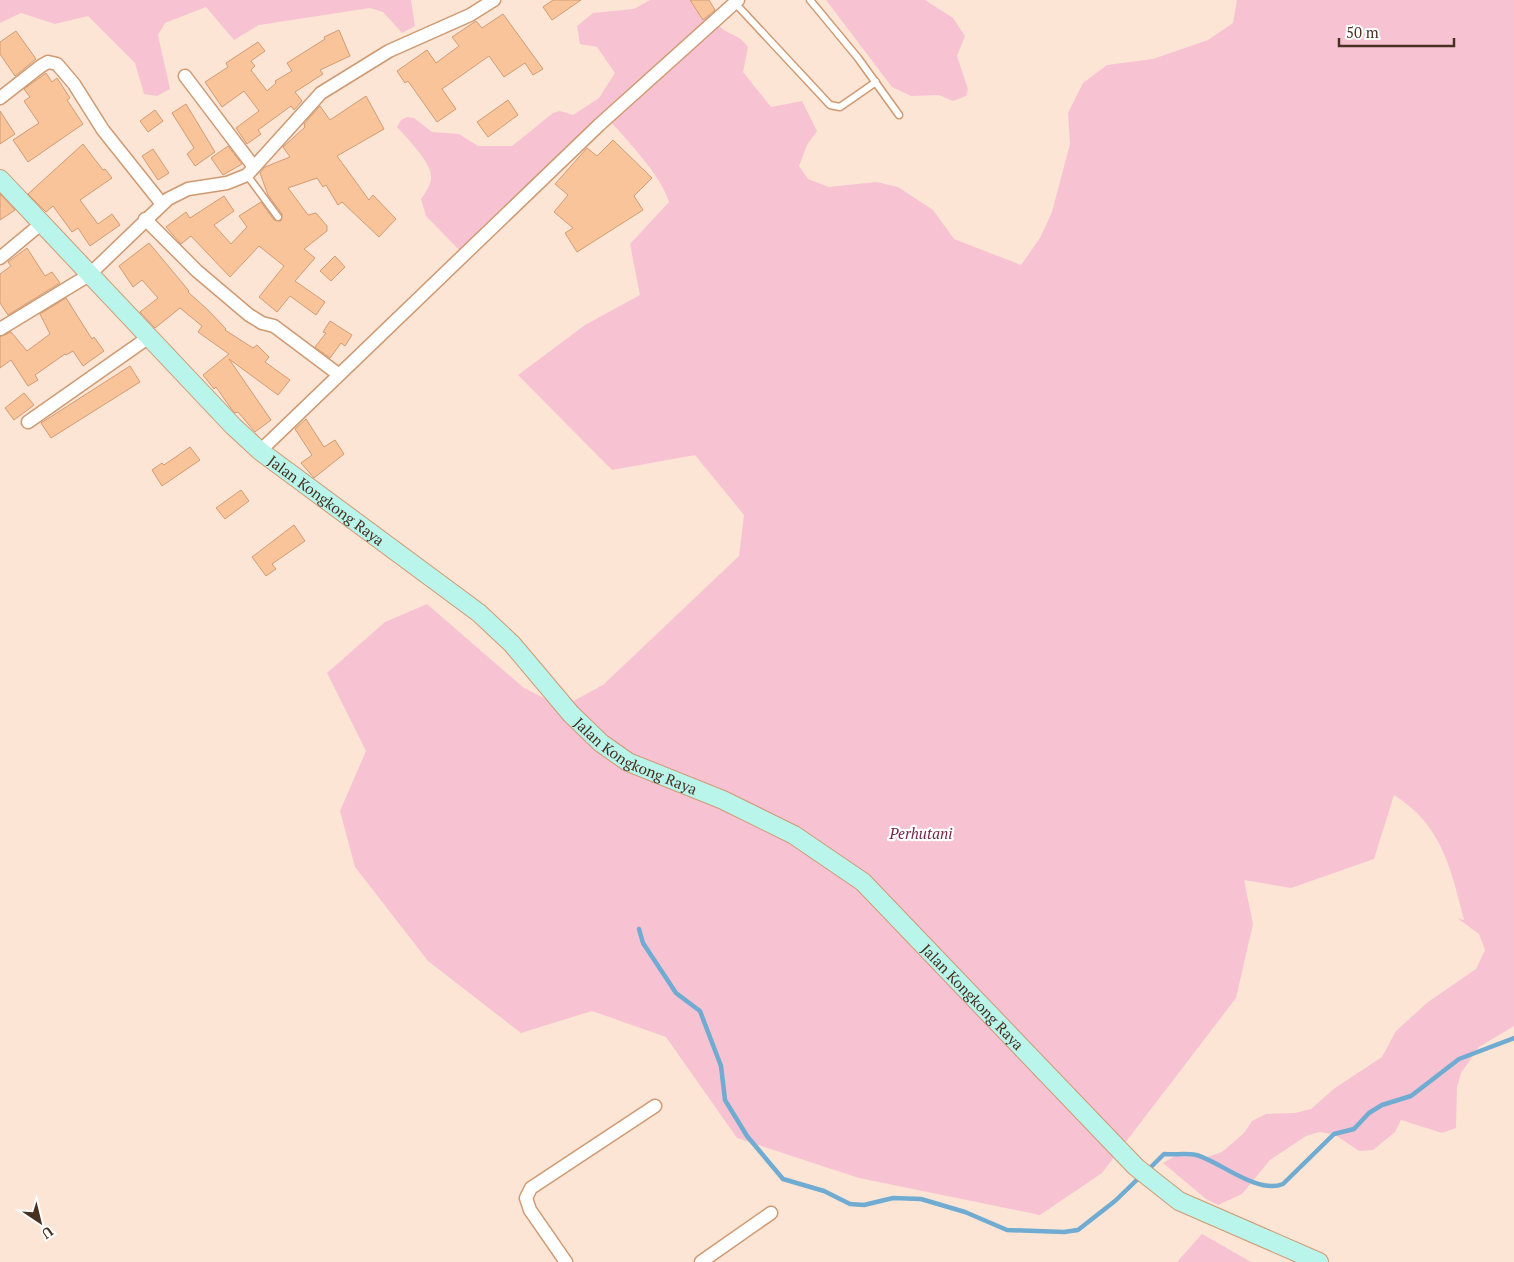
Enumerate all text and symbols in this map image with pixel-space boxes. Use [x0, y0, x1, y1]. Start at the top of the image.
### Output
scale bar [1339, 15, 1454, 47]
text: 50 m [1346, 22, 1379, 42]
street label: Jalan Kongkong Raya [264, 450, 389, 550]
street label: Jalan Kongkong Raya [570, 713, 701, 799]
park label: Perhutani [889, 823, 953, 843]
street label: Jalan Kongkong Raya [917, 939, 1029, 1054]
north arrow [15, 1197, 65, 1247]
text: U [38, 1222, 57, 1244]

